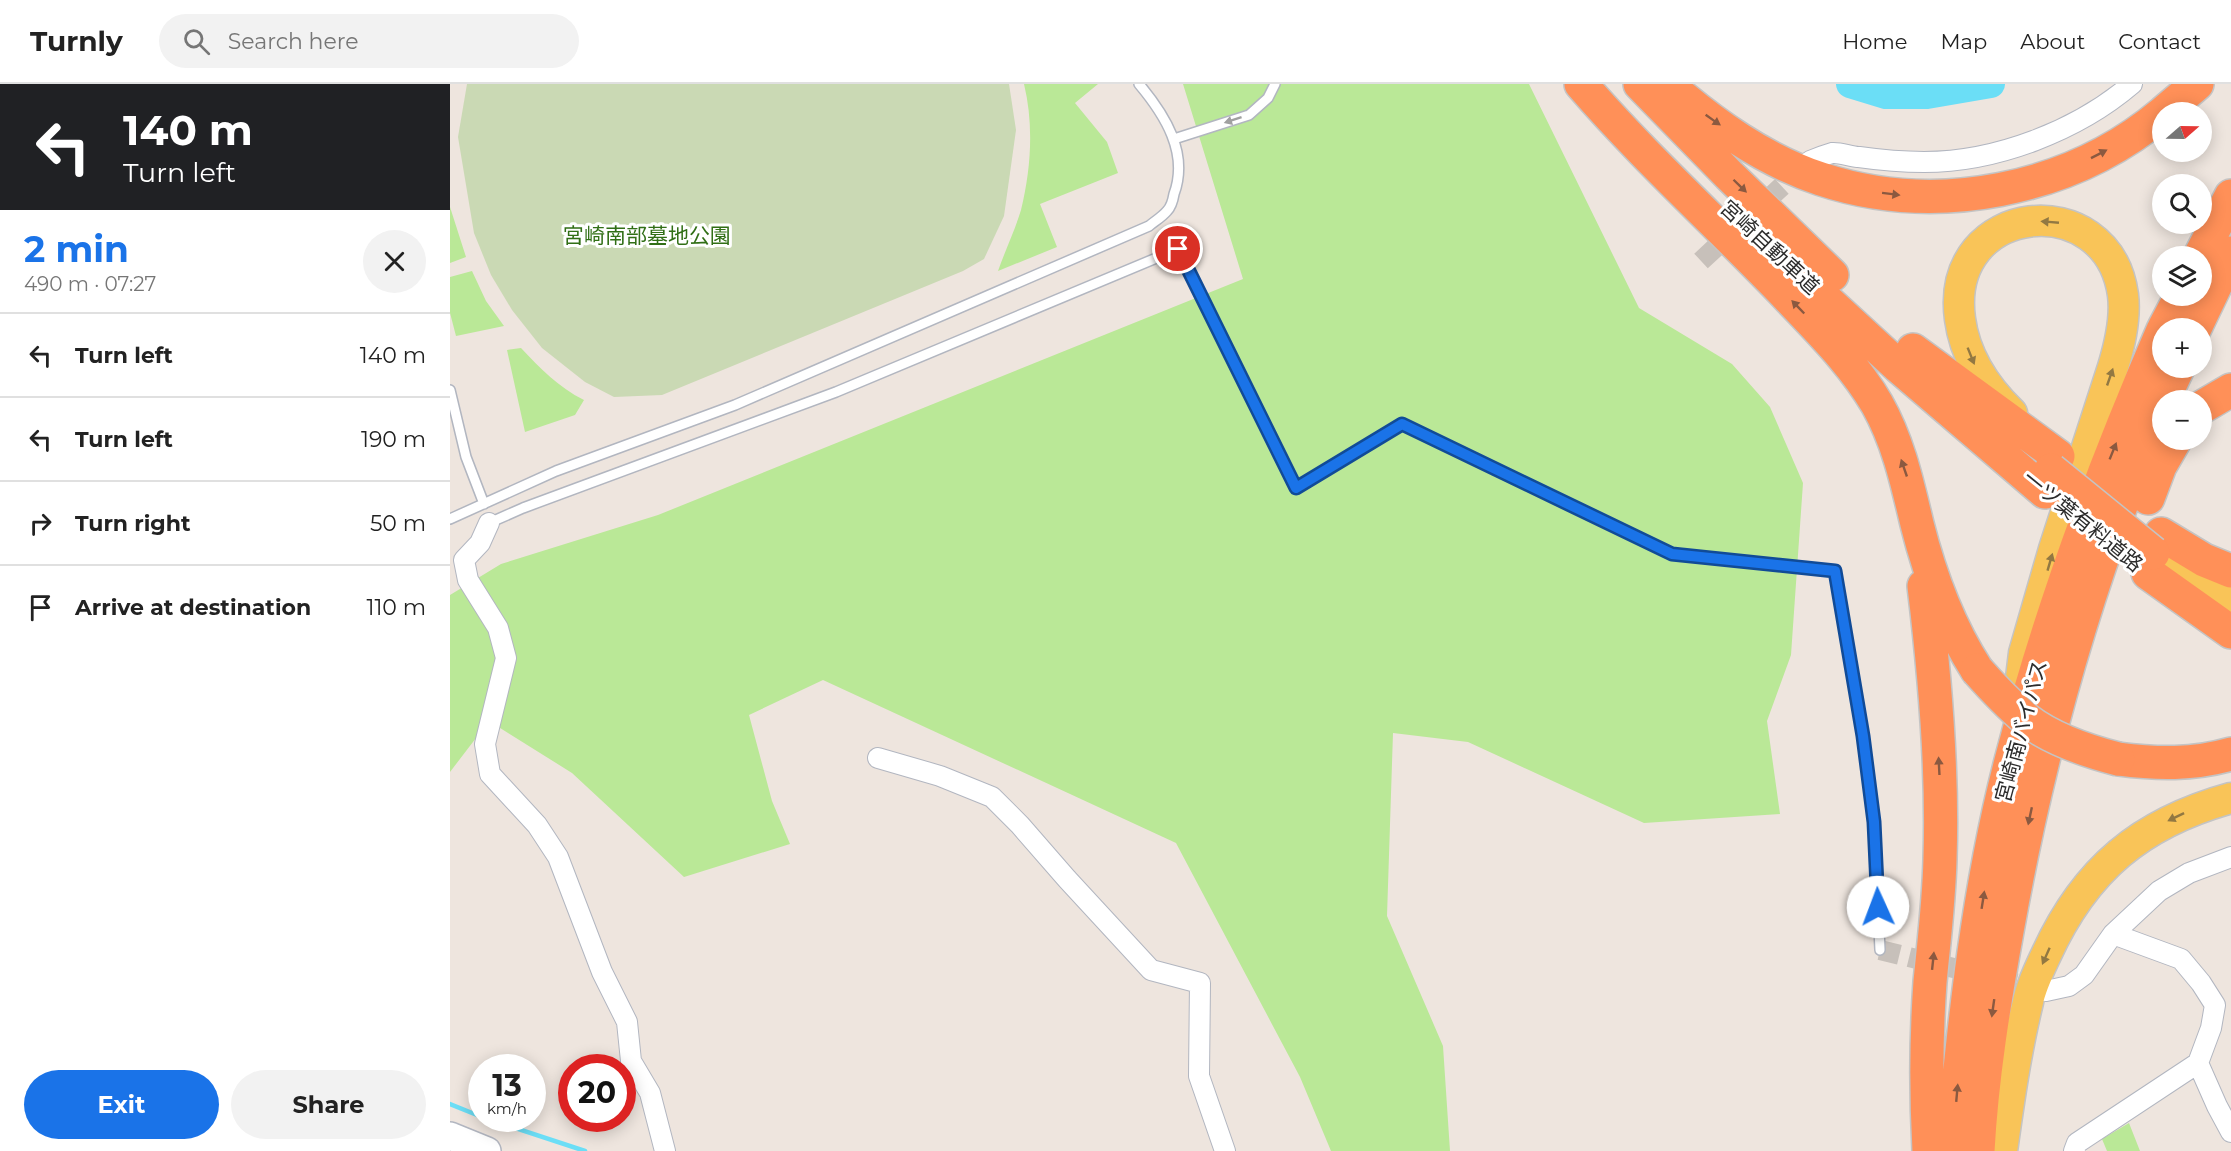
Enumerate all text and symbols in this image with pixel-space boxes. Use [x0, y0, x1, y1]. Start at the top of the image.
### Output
search box [159, 14, 579, 68]
text: Turnly [30, 24, 123, 58]
icon: search [180, 25, 213, 58]
text: Search here [228, 28, 359, 55]
text: Home [1842, 29, 1907, 54]
text: Map [1940, 29, 1987, 54]
text: About [2020, 29, 2085, 54]
text: Contact [2118, 29, 2201, 54]
north arrow [2152, 102, 2212, 162]
map controls [2152, 102, 2212, 450]
text: 140 m [123, 104, 253, 156]
icon: left [24, 108, 102, 186]
one-way arrow [1704, 114, 1720, 126]
one-way arrow [1224, 116, 1242, 126]
one-way arrow [2091, 149, 2108, 159]
text: Turn left [123, 156, 236, 189]
button: search [2152, 174, 2212, 234]
one-way arrow [1732, 179, 1747, 193]
one-way arrow [1881, 189, 1900, 199]
street label: 宮崎自動車道 [1715, 195, 1825, 299]
one-way arrow [2040, 217, 2059, 227]
park label: 宮崎南部墓地公園 [563, 223, 731, 248]
pin [1152, 223, 1203, 274]
text: 2 min [24, 227, 129, 271]
button: close [363, 230, 426, 293]
icon: arrive [1161, 232, 1194, 265]
button: layers [2152, 246, 2212, 306]
text: 490 m · 07:27 [24, 272, 156, 296]
one-way arrow [1791, 301, 1805, 315]
button: + [2152, 318, 2212, 378]
icon: left [24, 339, 57, 372]
text: Turn left [75, 342, 173, 369]
text: 140 m [360, 342, 426, 369]
one-way arrow [1966, 348, 1976, 366]
one-way arrow [2106, 368, 2115, 386]
button: − [2152, 390, 2212, 450]
icon: left [24, 423, 57, 456]
text: Turn left [75, 426, 173, 453]
text: 190 m [361, 426, 426, 453]
one-way arrow [2109, 442, 2118, 460]
one-way arrow [1898, 459, 1908, 477]
street label: 一ツ葉有料道路 [2018, 465, 2148, 577]
icon: right [24, 507, 57, 540]
text: Turn right [75, 510, 190, 537]
text: 50 m [370, 510, 426, 537]
one-way arrow [2046, 553, 2055, 571]
icon: arrive [24, 591, 57, 624]
text: Arrive at destination [75, 594, 311, 621]
text: 110 m [366, 594, 426, 621]
street label: 宮崎南バイパス [1990, 657, 2052, 805]
one-way arrow [1934, 757, 1943, 776]
one-way arrow [2025, 807, 2034, 826]
one-way arrow [2168, 813, 2185, 822]
position arrow [1846, 875, 1910, 939]
one-way arrow [1979, 890, 1988, 909]
one-way arrow [2041, 947, 2050, 965]
one-way arrow [1928, 952, 1938, 971]
one-way arrow [1989, 998, 1998, 1017]
speed limit sign: 20 [558, 1054, 636, 1132]
text: 13 [492, 1067, 522, 1104]
button: Exit [24, 1070, 219, 1139]
button: Share [231, 1070, 426, 1139]
one-way arrow [1952, 1083, 1962, 1102]
text: km/h [487, 1099, 527, 1118]

